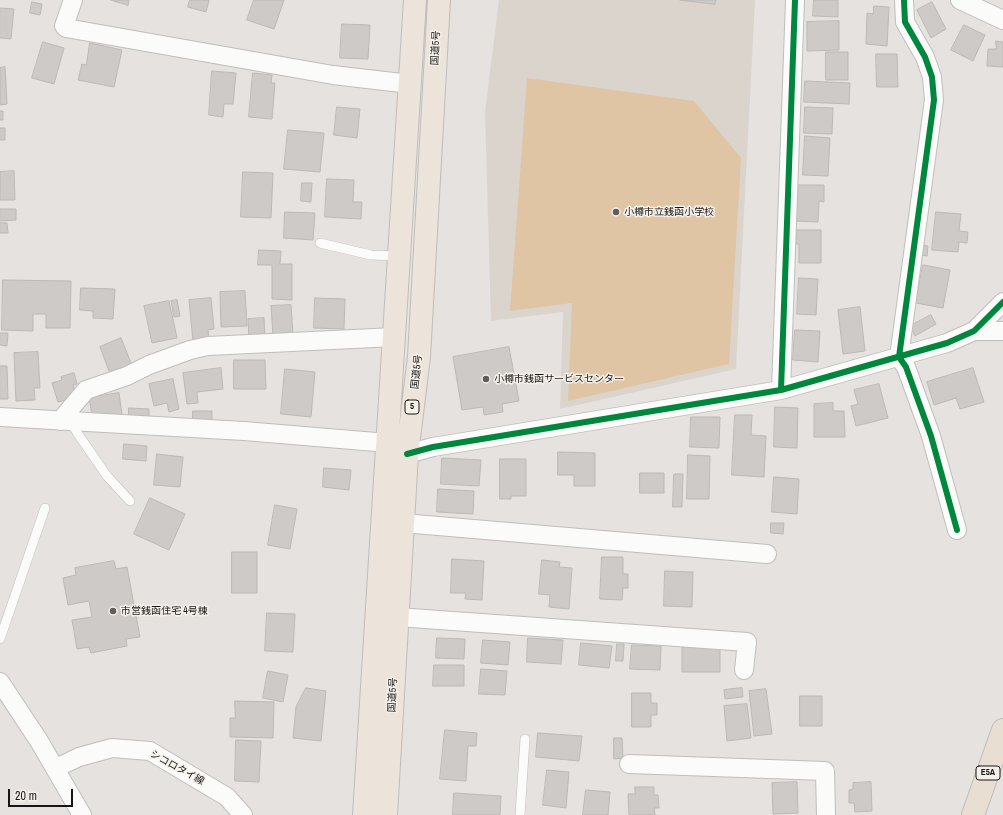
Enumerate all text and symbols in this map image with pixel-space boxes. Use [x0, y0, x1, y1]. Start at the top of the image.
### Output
street label: 国道5号 [429, 30, 443, 66]
place label: 小樽市立銭函小学校 [624, 206, 714, 218]
marker: 小樽市立銭函小学校 [611, 207, 621, 217]
street label: 国道5号 [409, 354, 425, 390]
place label: 小樽市銭函サービスセンター [494, 373, 624, 385]
marker: 小樽市銭函サービスセンター [481, 374, 491, 384]
road number: 5 [405, 400, 419, 414]
place label: 市営銭函住宅 4号棟 [121, 605, 208, 617]
marker: 市営銭函住宅 4号棟 [108, 606, 118, 616]
street label: 国道5号 [386, 677, 400, 713]
street label: シコロタイ線 [148, 748, 206, 788]
road number: E5A [976, 766, 1000, 780]
scale bar [10, 781, 75, 807]
text: 20 m [15, 788, 37, 804]

